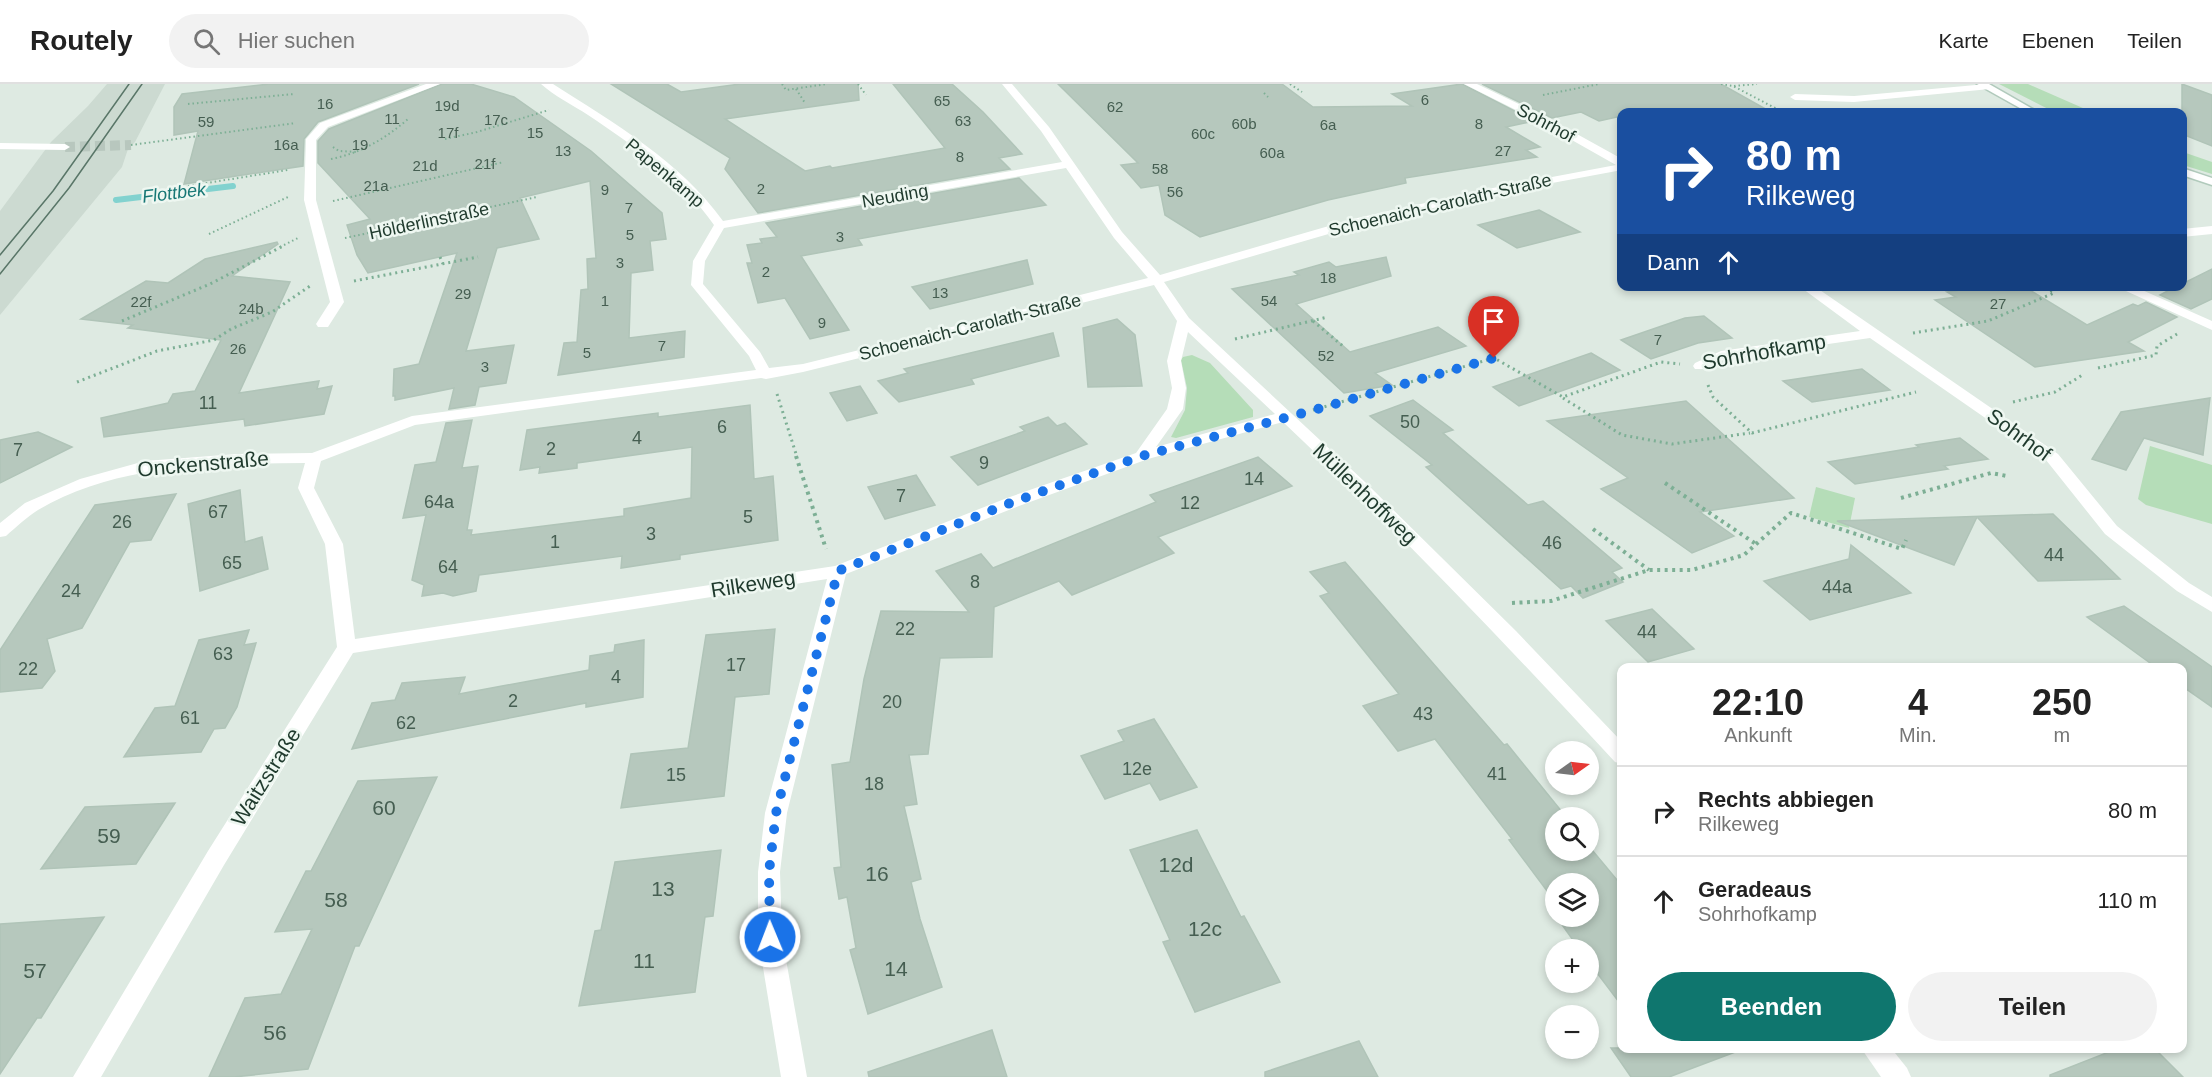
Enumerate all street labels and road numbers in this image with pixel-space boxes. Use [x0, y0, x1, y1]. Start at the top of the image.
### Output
street label: Sohrhof [1513, 99, 1579, 147]
street label: Papenkamp [622, 134, 708, 212]
street label: Schoenaich-Carolath-Straße [1327, 170, 1553, 240]
street label: Neuding [860, 180, 930, 212]
street label: Hölderlinstraße [367, 199, 491, 243]
street label: Schoenaich-Carolath-Straße [857, 290, 1083, 364]
street label: Sohrhofkamp [1700, 329, 1827, 374]
street label: Sohrhof [1983, 404, 2056, 466]
street label: Müllenhoffweg [1309, 438, 1422, 549]
street label: Onckenstraße [136, 446, 270, 481]
street label: Rilkeweg [709, 565, 797, 602]
street label: Waitzstraße [226, 723, 305, 830]

